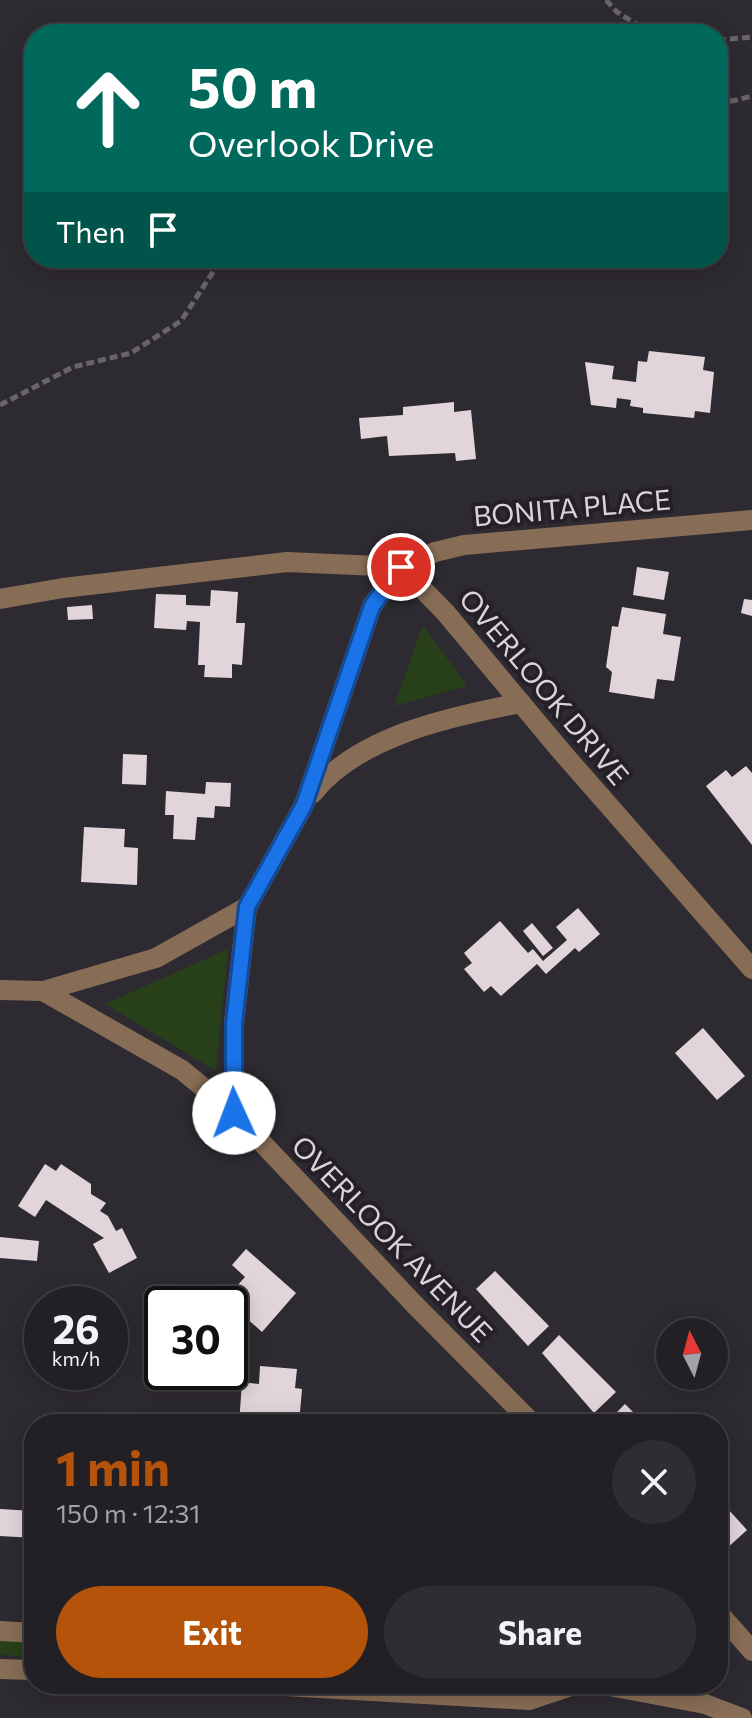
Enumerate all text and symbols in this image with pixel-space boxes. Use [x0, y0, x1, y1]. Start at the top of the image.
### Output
text: 50 m [188, 51, 317, 120]
icon: ahead [56, 56, 160, 160]
text: Overlook Drive [188, 120, 434, 164]
icon: arrive [141, 208, 185, 252]
text: Then [56, 212, 125, 249]
street label: BONITA PLACE [472, 481, 672, 533]
pin [367, 533, 435, 601]
icon: arrive [379, 545, 423, 589]
street label: OVERLOOK DRIVE [453, 581, 637, 791]
position arrow [192, 1071, 276, 1155]
street label: OVERLOOK AVENUE [285, 1128, 500, 1349]
speed limit sign: 30 [144, 1286, 248, 1390]
text: 26 [52, 1303, 100, 1352]
north arrow [656, 1318, 728, 1390]
map controls [656, 1318, 728, 1390]
text: km/h [52, 1346, 100, 1370]
text: 1 min [56, 1437, 170, 1496]
button: close [612, 1440, 696, 1524]
text: 150 m · 12:31 [56, 1497, 200, 1528]
button: Exit [56, 1586, 368, 1678]
button: Share [384, 1586, 696, 1678]

